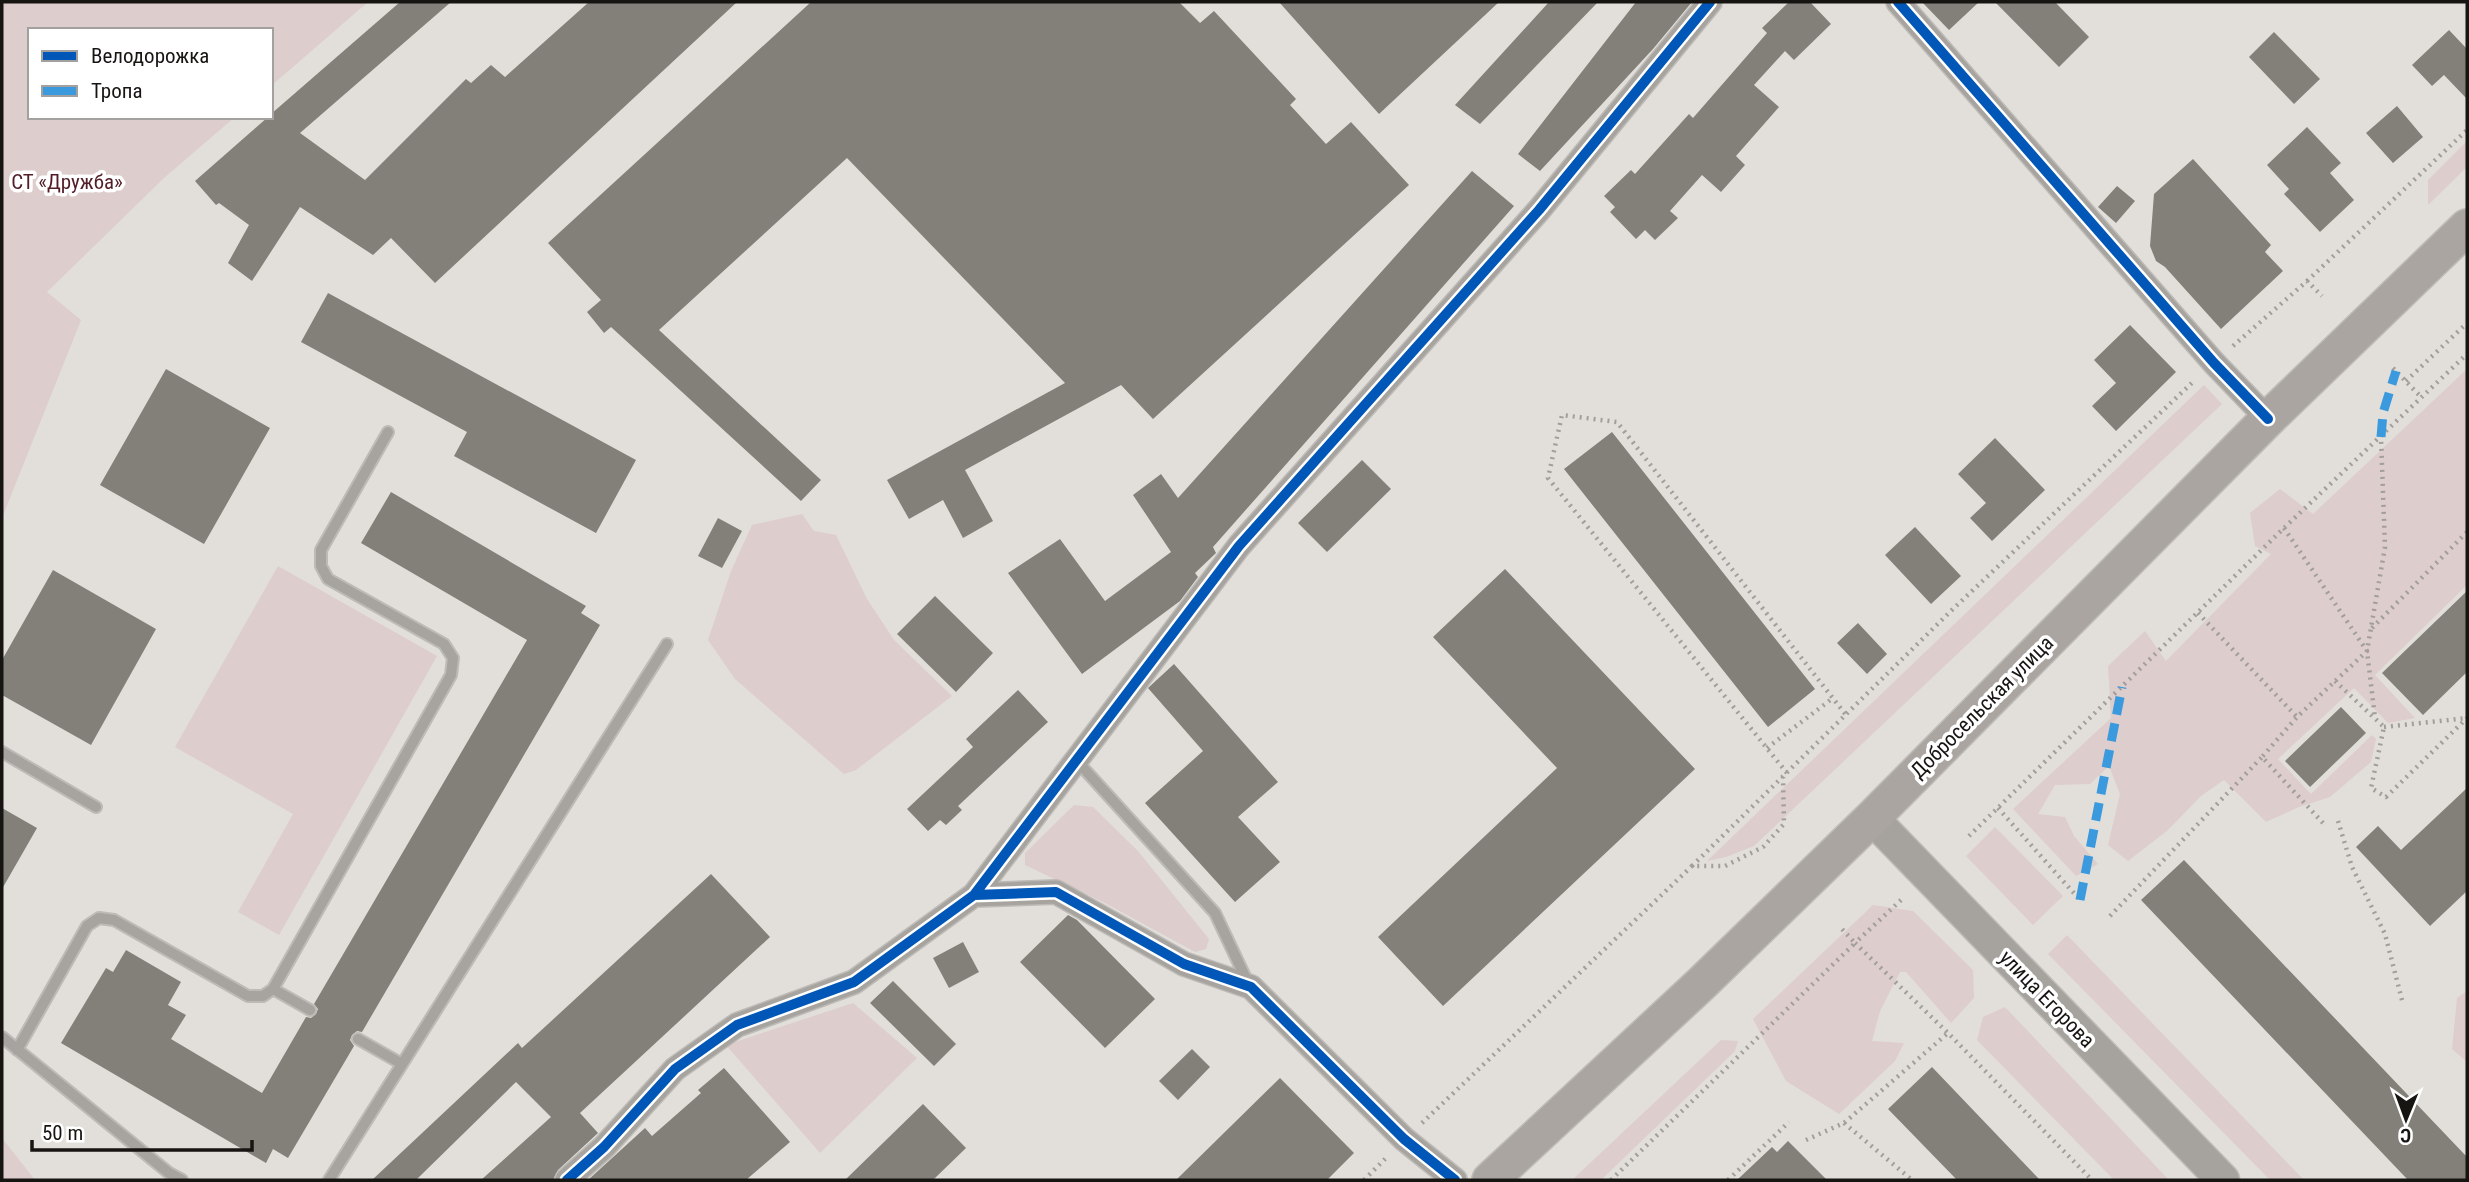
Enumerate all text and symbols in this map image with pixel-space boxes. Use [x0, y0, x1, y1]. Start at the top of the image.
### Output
legend [28, 28, 273, 119]
text: Велодорожка [91, 44, 209, 68]
text: Тропа [91, 79, 142, 103]
park label: СТ «Дружба» [11, 170, 123, 194]
street label: Добросельская улица [1906, 631, 2058, 783]
street label: улица Егорова [1995, 945, 2099, 1053]
north arrow [2371, 1084, 2441, 1154]
scale bar [32, 1108, 252, 1152]
text: 50 m [42, 1121, 83, 1145]
text: С [2400, 1124, 2411, 1147]

